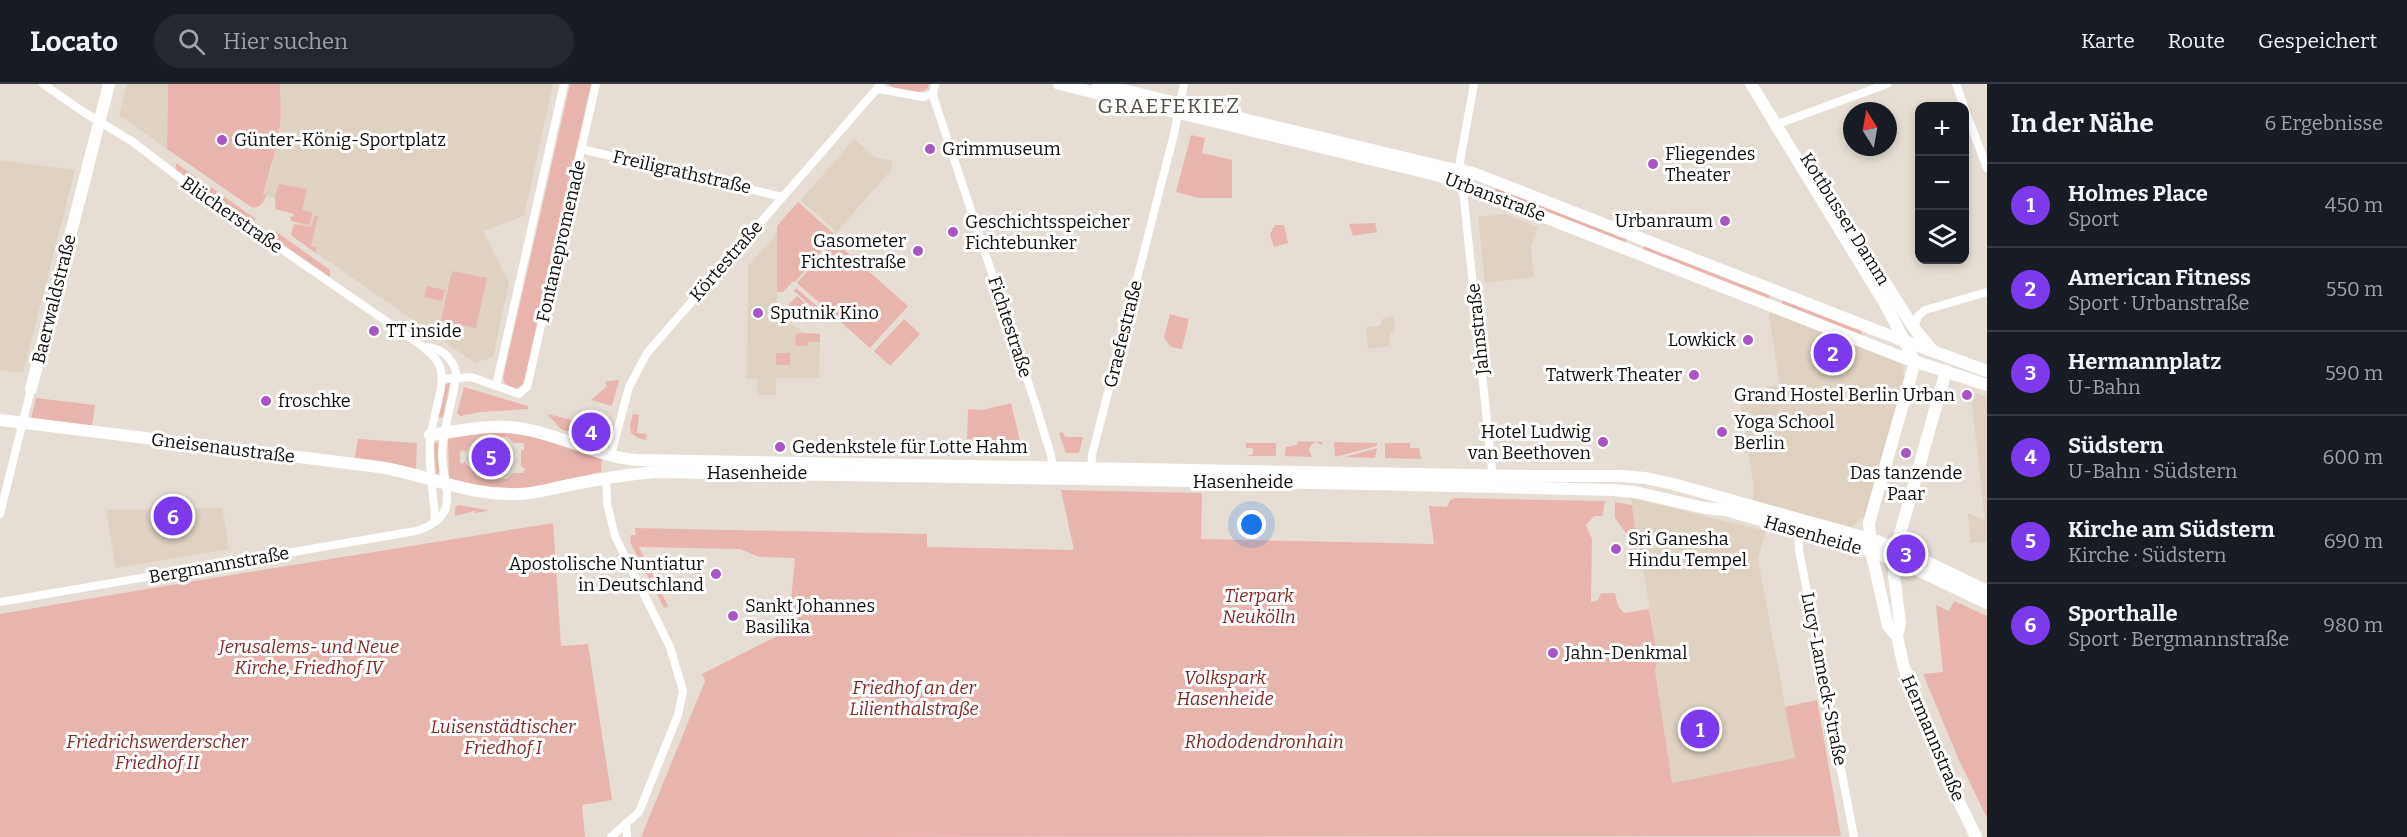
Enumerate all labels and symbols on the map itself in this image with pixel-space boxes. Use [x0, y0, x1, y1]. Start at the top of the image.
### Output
district label: GRAEFEKIEZ [1097, 93, 1241, 119]
north arrow [1843, 102, 1897, 156]
place label: Günter-König-Sportplatz [234, 129, 446, 151]
marker: Günter-König-Sportplatz [215, 133, 229, 147]
place label: Grimmuseum [942, 138, 1061, 160]
marker: Grimmuseum [923, 142, 937, 156]
place label: Fliegendes Theater [1665, 143, 1755, 186]
street label: Freiligrathstraße [611, 145, 753, 199]
street label: Kottbusser Damm [1795, 149, 1895, 289]
marker: Fliegendes Theater [1646, 157, 1660, 171]
street label: Fontanepromenade [532, 158, 590, 324]
street label: Urbanstraße [1441, 168, 1549, 226]
street label: Blücherstraße [177, 172, 287, 258]
place label: Urbanraum [1615, 210, 1713, 232]
place label: Geschichtsspeicher Fichtebunker [965, 211, 1130, 254]
marker: Urbanraum [1718, 214, 1732, 228]
street label: Körtestraße [685, 216, 767, 306]
marker: Geschichtsspeicher Fichtebunker [946, 225, 960, 239]
place label: Gasometer Fichtestraße [801, 230, 906, 273]
street label: Baerwaldstraße [27, 232, 81, 366]
marker: Gasometer Fichtestraße [911, 244, 925, 258]
street label: Fichtestraße [983, 274, 1037, 380]
street label: Graefestraße [1099, 278, 1147, 390]
street label: Jahnstraße [1462, 282, 1494, 377]
place label: Sputnik Kino [770, 302, 879, 324]
marker: Sputnik Kino [751, 306, 765, 320]
place label: TT inside [386, 320, 462, 342]
marker: TT inside [367, 324, 381, 338]
place label: Lowkick [1668, 329, 1737, 351]
pin: 2 [1814, 330, 1852, 376]
marker: Lowkick [1741, 333, 1755, 347]
place label: Tatwerk Theater [1546, 364, 1682, 386]
marker: Tatwerk Theater [1687, 368, 1701, 382]
place label: Grand Hostel Berlin Urban [1734, 384, 1956, 406]
marker: Grand Hostel Berlin Urban [1960, 388, 1974, 402]
place label: froschke [278, 390, 351, 412]
marker: froschke [259, 394, 273, 408]
pin: 4 [572, 410, 610, 454]
place label: Yoga School Berlin [1734, 411, 1834, 454]
place label: Hotel Ludwig van Beethoven [1467, 421, 1592, 464]
marker: Yoga School Berlin [1715, 425, 1729, 439]
street label: Gneisenaustraße [150, 428, 296, 468]
pin: 5 [472, 434, 510, 479]
marker: Hotel Ludwig van Beethoven [1596, 435, 1610, 449]
place label: Gedenkstele für Lotte Hahm [792, 436, 1028, 458]
marker: Gedenkstele für Lotte Hahm [773, 440, 787, 454]
marker: Das tanzende Paar [1899, 446, 1913, 460]
street label: Hasenheide [707, 462, 807, 484]
place label: Das tanzende Paar [1850, 462, 1962, 505]
street label: Hasenheide [1193, 471, 1293, 493]
pin: 6 [154, 494, 192, 538]
your location [1237, 510, 1266, 539]
street label: Hasenheide [1762, 511, 1864, 559]
place label: Sri Ganesha Hindu Tempel [1628, 528, 1747, 571]
pin: 3 [1886, 532, 1926, 576]
street label: Bergmannstraße [147, 542, 291, 588]
marker: Sri Ganesha Hindu Tempel [1609, 542, 1623, 556]
place label: Apostolische Nuntiatur in Deutschland [509, 553, 704, 596]
marker: Apostolische Nuntiatur in Deutschland [709, 567, 723, 581]
park label: Tierpark Neukölln [1222, 585, 1296, 628]
street label: Lucy-Lameck-Straße [1796, 591, 1852, 767]
place label: Sankt Johannes Basilika [745, 595, 875, 638]
marker: Sankt Johannes Basilika [726, 609, 740, 623]
park label: Jerusalems- und Neue Kirche, Friedhof IV [217, 636, 399, 679]
place label: Jahn-Denkmal [1564, 642, 1687, 664]
marker: Jahn-Denkmal [1546, 646, 1560, 660]
park label: Volkspark Hasenheide [1177, 667, 1274, 710]
street label: Hermannstraße [1896, 672, 1970, 804]
park label: Friedhof an der Lilienthalstraße [849, 677, 979, 720]
pin: 1 [1680, 706, 1720, 752]
park label: Luisenstädtischer Friedhof I [431, 716, 576, 759]
park label: Friedrichswerderscher Friedhof II [66, 731, 248, 774]
park label: Rhododendronhain [1184, 731, 1344, 753]

